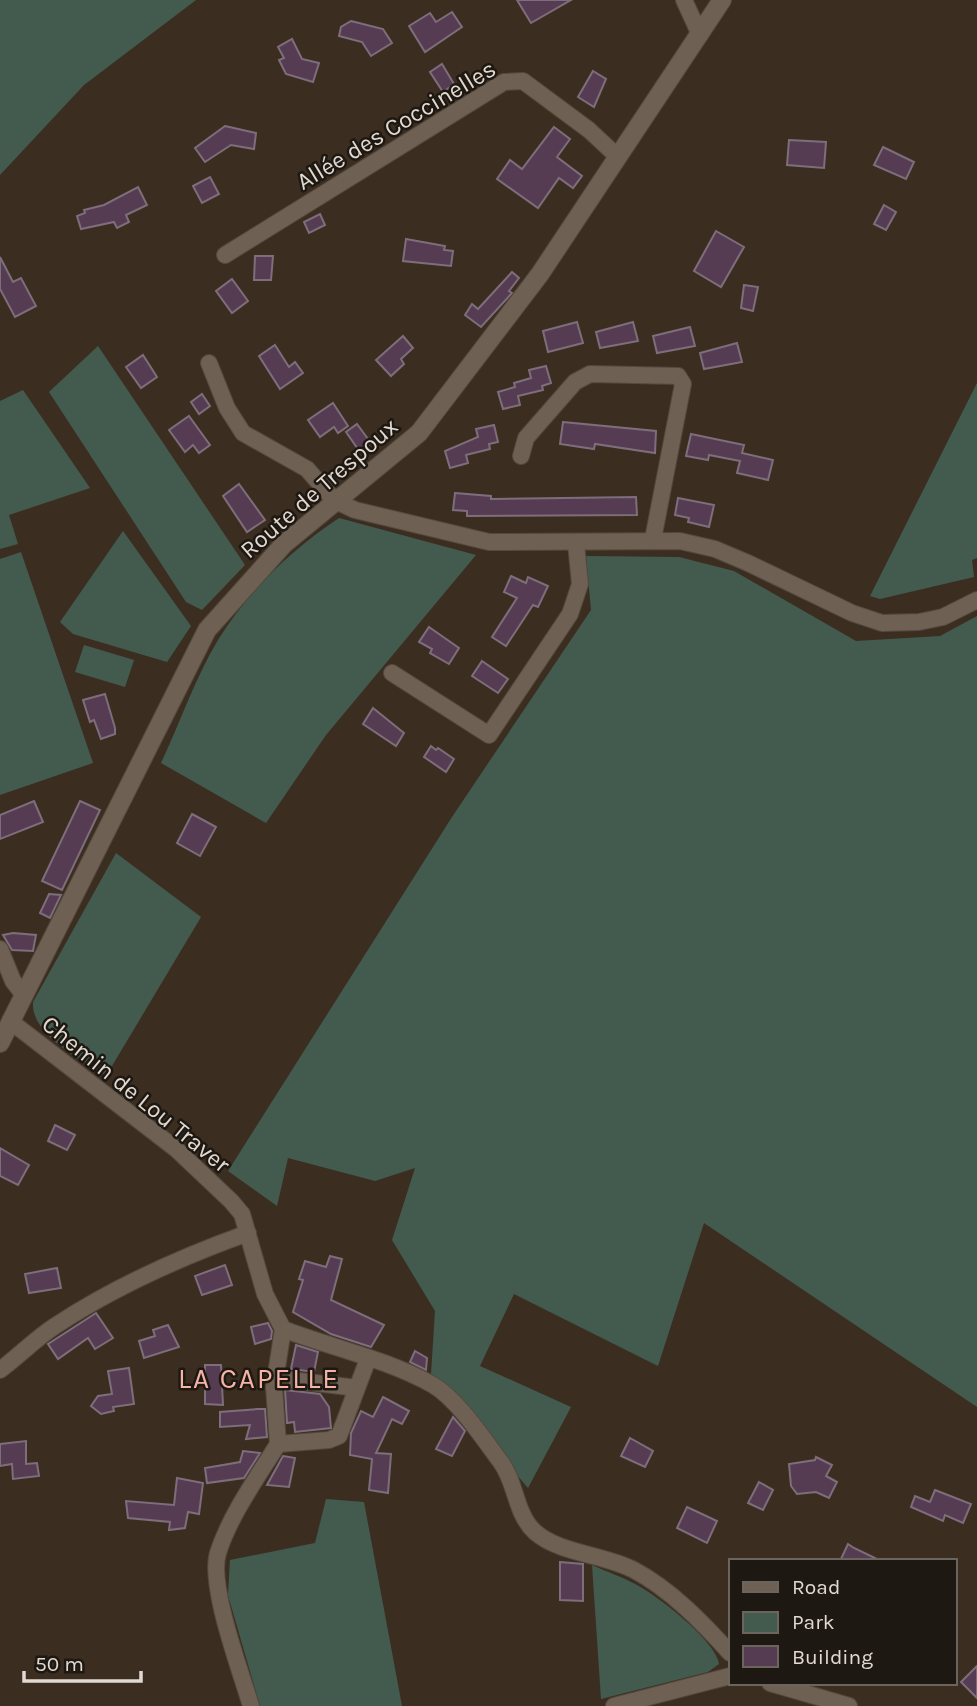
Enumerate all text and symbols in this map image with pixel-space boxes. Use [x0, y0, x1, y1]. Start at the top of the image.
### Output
street label: Allée des Coccinelles [291, 54, 501, 196]
street label: Route de Trespoux [235, 412, 403, 564]
street label: Chemin de Lou Traver [37, 1010, 236, 1178]
district label: LA CAPELLE [178, 1362, 340, 1395]
legend [729, 1559, 956, 1685]
text: Road [792, 1575, 840, 1599]
text: Park [792, 1610, 835, 1634]
scale bar [24, 1640, 142, 1684]
text: Building [792, 1645, 873, 1669]
text: 50 m [35, 1652, 84, 1676]

